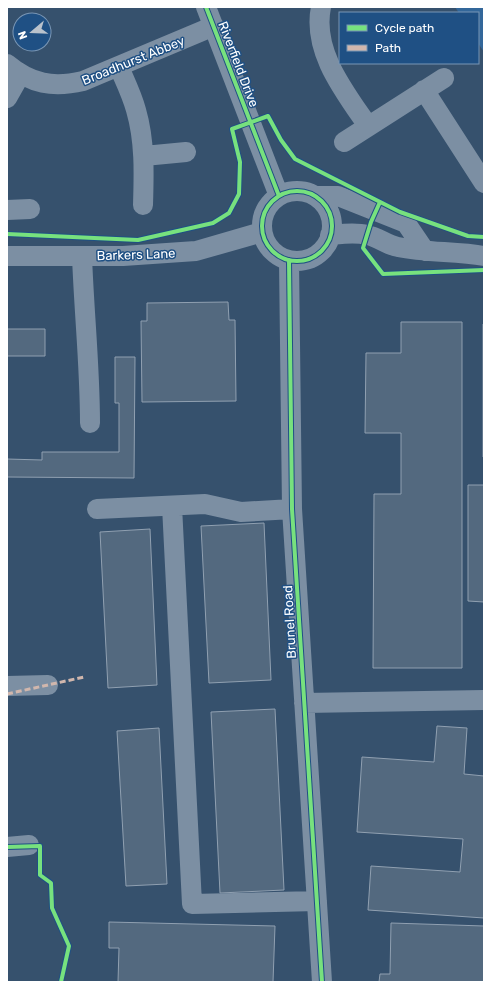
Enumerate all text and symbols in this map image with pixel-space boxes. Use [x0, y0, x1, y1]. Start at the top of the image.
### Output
north arrow [12, 12, 52, 52]
legend [339, 12, 479, 64]
street label: Riverfield Drive [215, 19, 262, 109]
text: Cycle path [375, 21, 434, 35]
text: N [16, 29, 30, 41]
street label: Broadhurst Abbey [80, 33, 187, 88]
text: Path [375, 41, 401, 55]
street label: Barkers Lane [96, 246, 176, 263]
street label: Brunel Road [280, 585, 299, 659]

